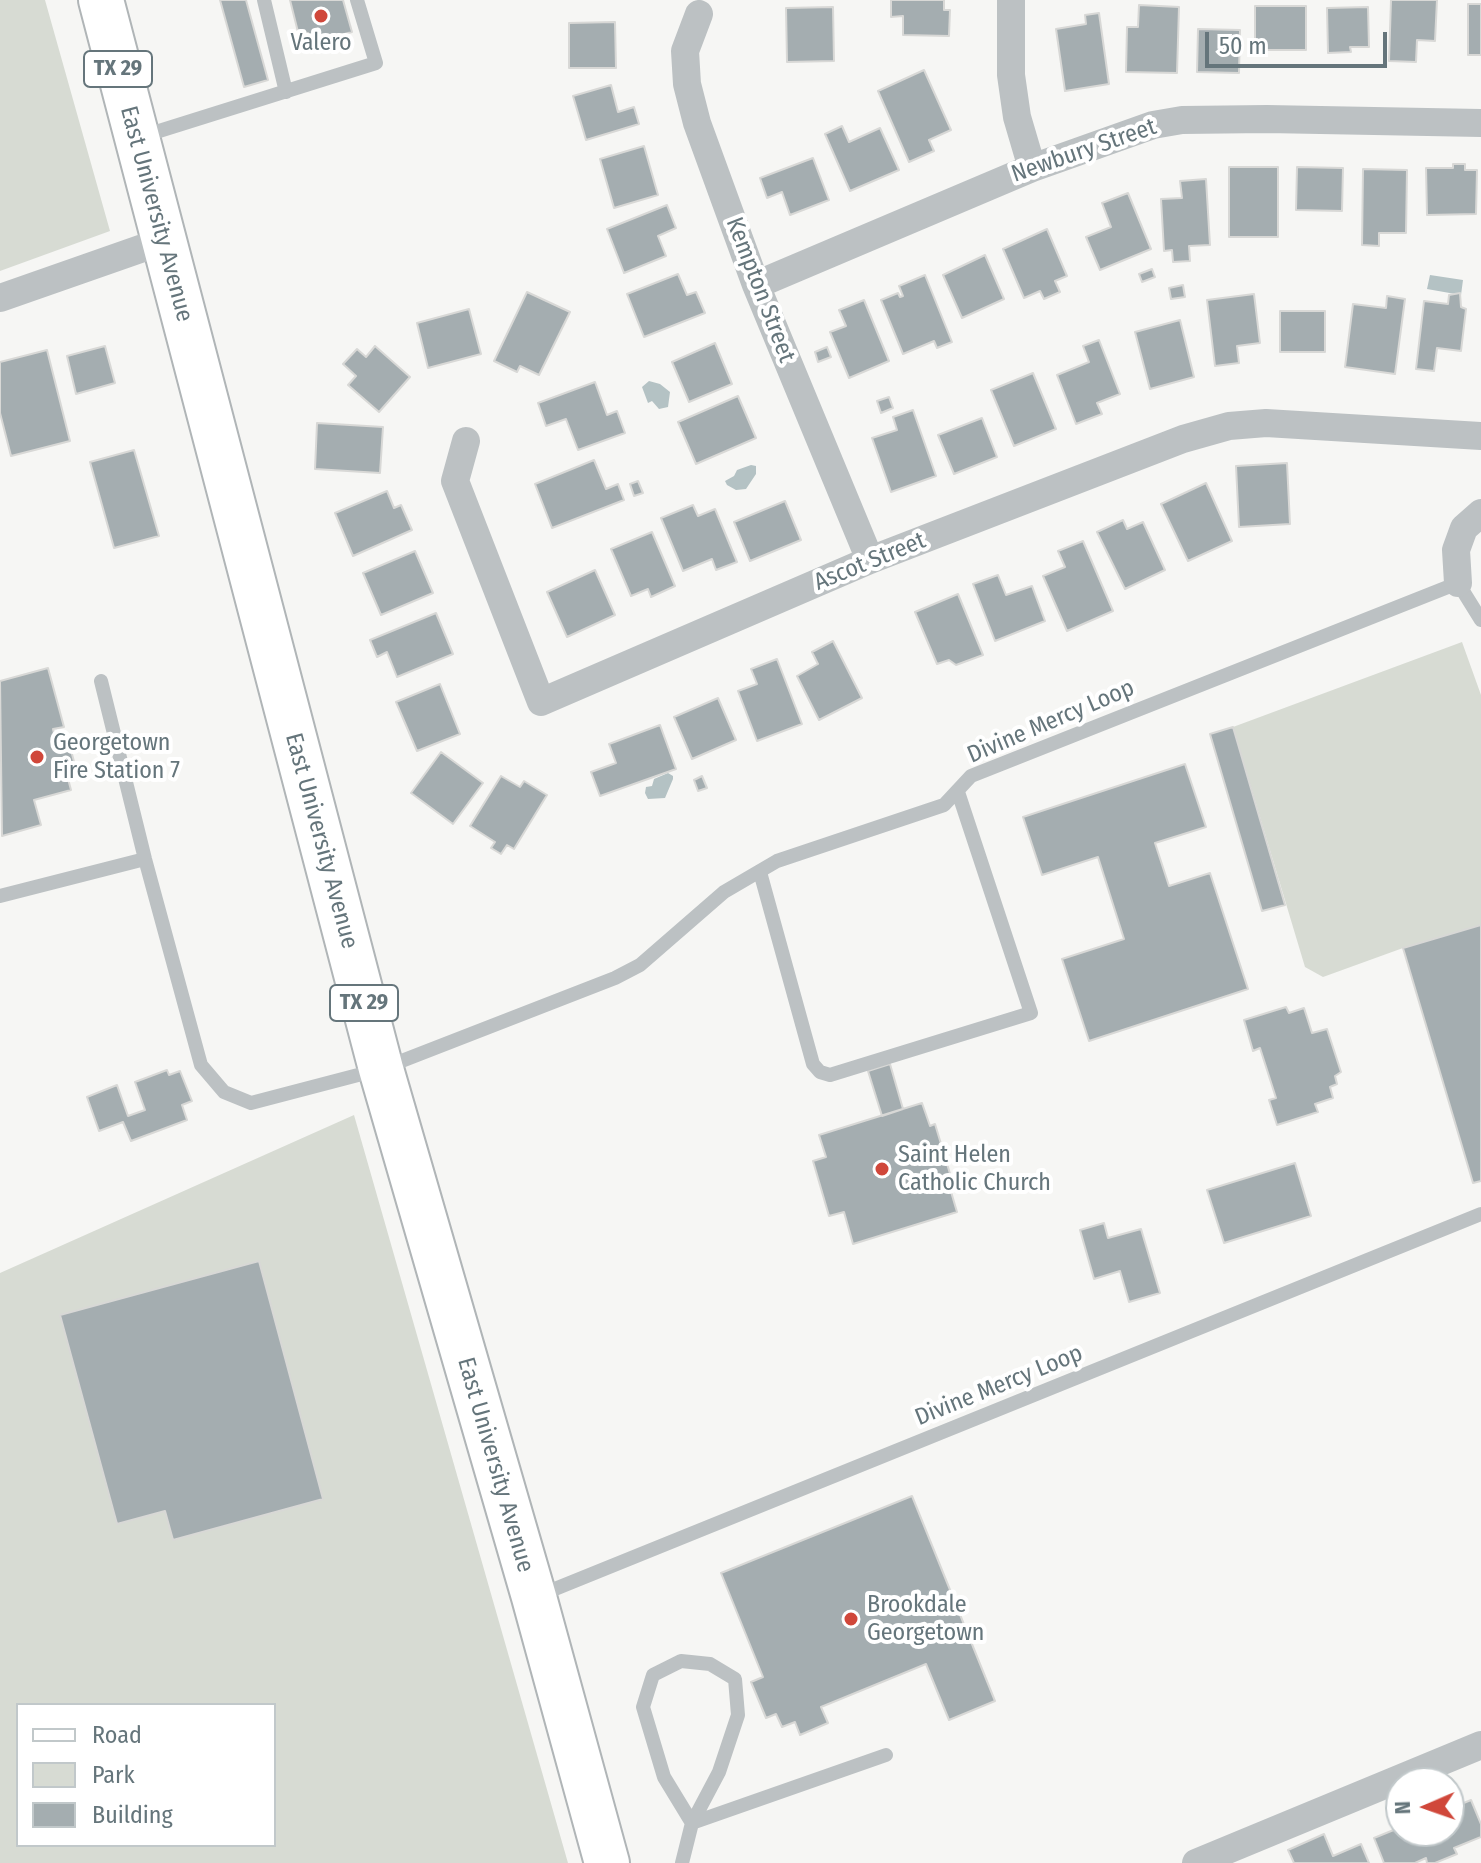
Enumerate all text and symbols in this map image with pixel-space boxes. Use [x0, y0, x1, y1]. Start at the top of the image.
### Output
marker: Valero [312, 7, 330, 25]
scale bar [1209, 16, 1391, 66]
place label: Valero [290, 29, 352, 57]
text: 50 m [1219, 32, 1267, 60]
road number: TX 29 [84, 51, 152, 87]
street label: East University Avenue [113, 103, 199, 325]
street label: Newbury Street [1008, 113, 1160, 189]
street label: Kempton Street [719, 213, 801, 367]
street label: Ascot Street [810, 527, 930, 597]
street label: Divine Mercy Loop [963, 674, 1139, 770]
place label: Georgetown Fire Station 7 [53, 729, 180, 785]
street label: East University Avenue [278, 730, 364, 952]
marker: Georgetown Fire Station 7 [28, 748, 46, 766]
road number: TX 29 [330, 985, 398, 1021]
place label: Saint Helen Catholic Church [898, 1141, 1051, 1197]
marker: Saint Helen Catholic Church [873, 1160, 891, 1178]
street label: Divine Mercy Loop [911, 1339, 1087, 1433]
street label: East University Avenue [451, 1354, 539, 1576]
place label: Brookdale Georgetown [867, 1591, 985, 1647]
marker: Brookdale Georgetown [842, 1610, 860, 1628]
legend [16, 1703, 276, 1847]
text: Road [92, 1721, 142, 1749]
text: Park [92, 1761, 135, 1789]
north arrow [1385, 1767, 1465, 1847]
text: Building [92, 1801, 173, 1829]
text: N [1389, 1801, 1416, 1815]

